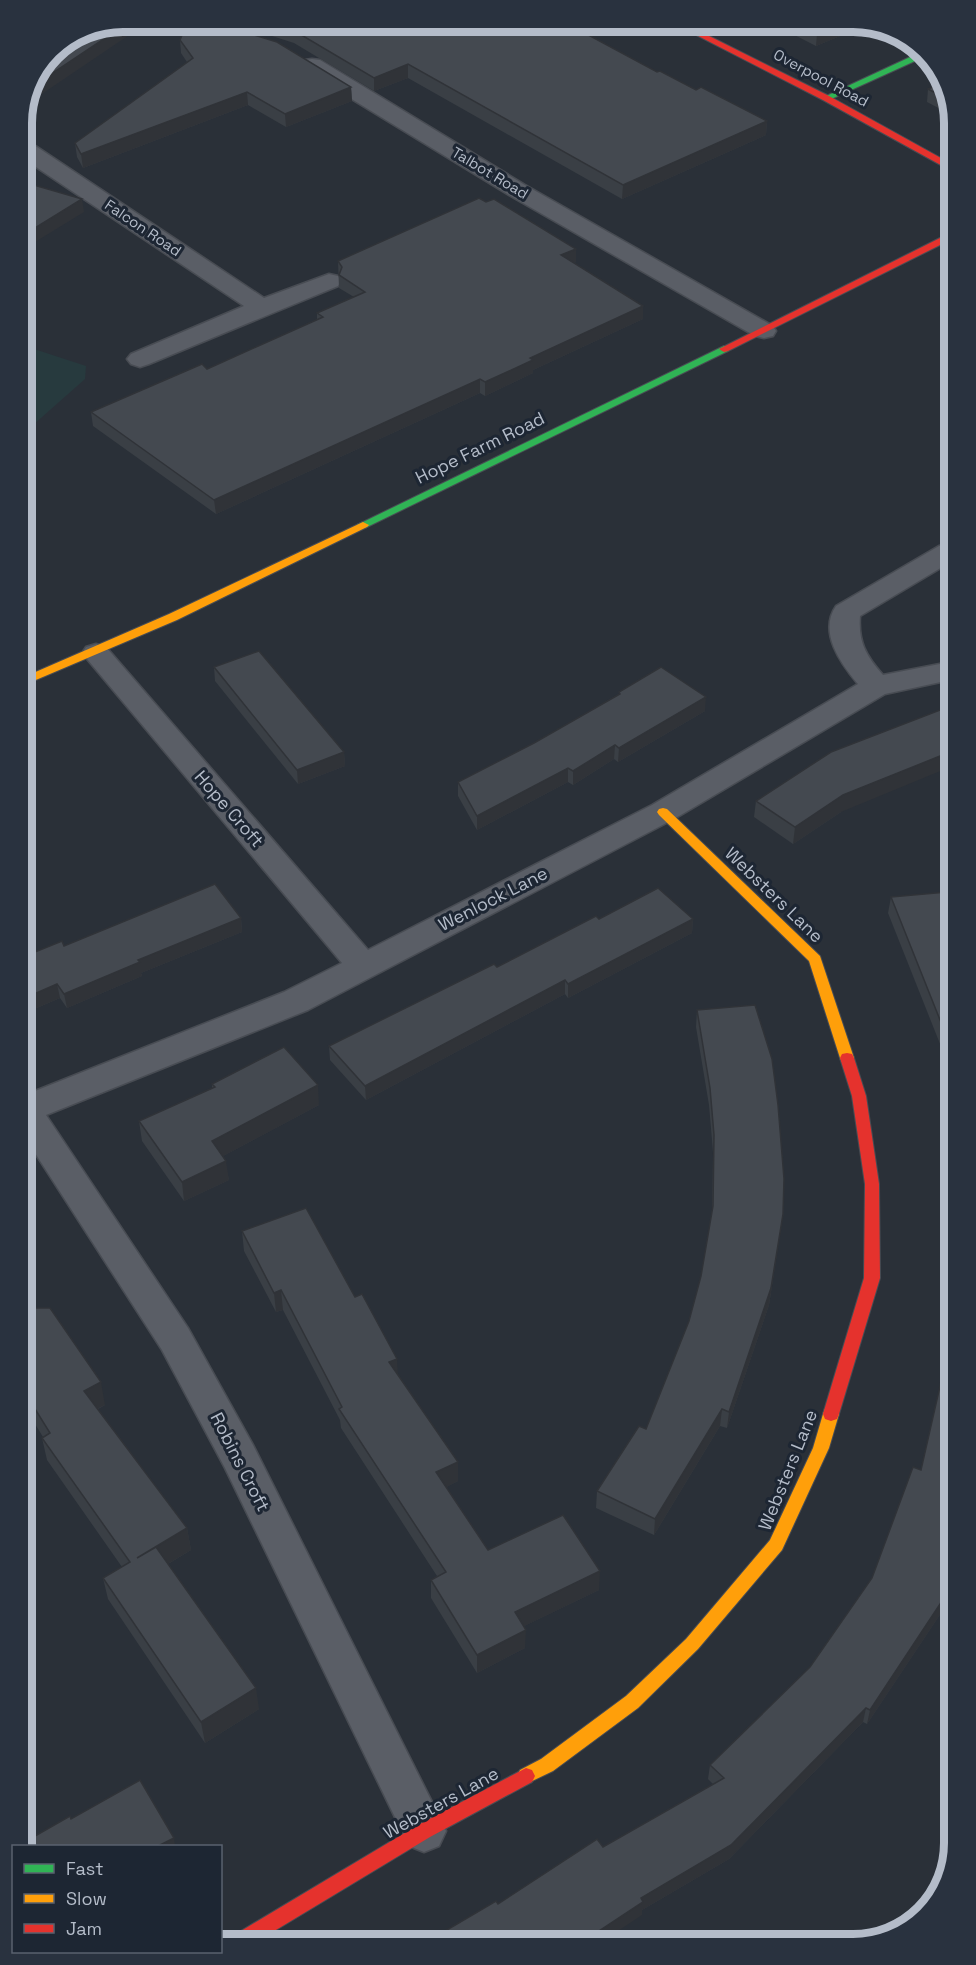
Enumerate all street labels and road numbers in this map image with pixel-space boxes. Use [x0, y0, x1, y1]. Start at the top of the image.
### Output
street label: Overpool Road [770, 45, 872, 111]
street label: Talbot Road [448, 142, 532, 203]
street label: Falcon Road [101, 195, 185, 260]
street label: Hope Farm Road [411, 406, 548, 489]
street label: Hope Croft [190, 765, 269, 852]
street label: Websters Lane [720, 842, 828, 947]
street label: Wenlock Lane [434, 861, 551, 936]
street label: Websters Lane [753, 1406, 822, 1534]
street label: Robins Croft [206, 1408, 275, 1515]
street label: Websters Lane [379, 1761, 502, 1844]

